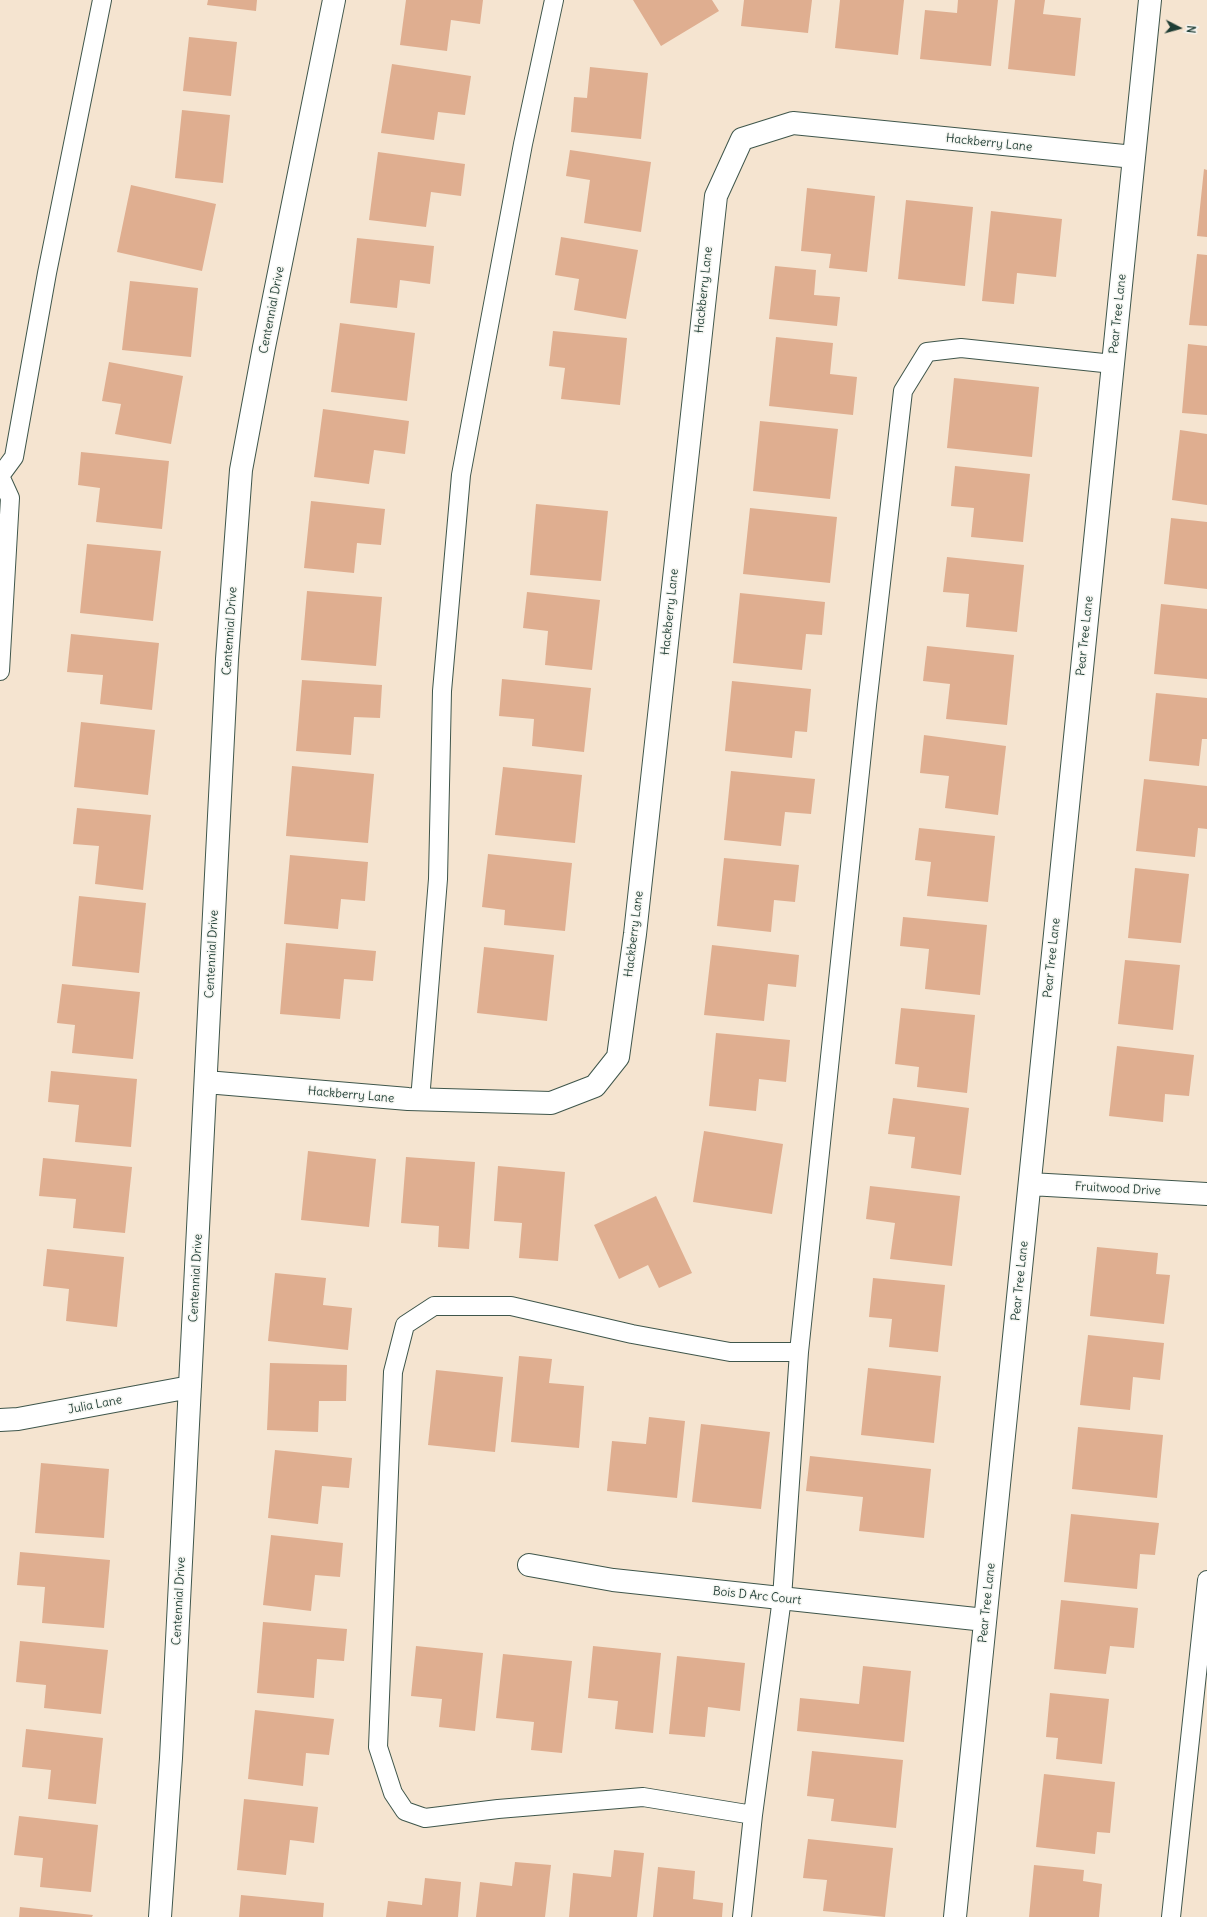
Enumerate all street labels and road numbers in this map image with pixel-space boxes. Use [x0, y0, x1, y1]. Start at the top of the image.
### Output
street label: Hackberry Lane [945, 131, 1033, 155]
street label: Hackberry Lane [692, 246, 716, 334]
street label: Centennial Drive [256, 265, 288, 355]
street label: Pear Tree Lane [1107, 273, 1129, 355]
street label: Hackberry Lane [658, 568, 682, 656]
street label: Centennial Drive [220, 586, 240, 676]
street label: Pear Tree Lane [1074, 595, 1096, 677]
street label: Hackberry Lane [622, 890, 646, 978]
street label: Centennial Drive [202, 909, 222, 999]
street label: Pear Tree Lane [1041, 917, 1063, 999]
street label: Hackberry Lane [307, 1084, 395, 1106]
street label: Fruitwood Drive [1075, 1180, 1161, 1198]
street label: Centennial Drive [186, 1233, 206, 1323]
street label: Pear Tree Lane [1009, 1240, 1031, 1322]
street label: Julia Lane [67, 1393, 123, 1417]
street label: Centennial Drive [169, 1556, 189, 1646]
street label: Pear Tree Lane [976, 1562, 998, 1644]
street label: Bois D Arc Court [712, 1584, 802, 1608]

